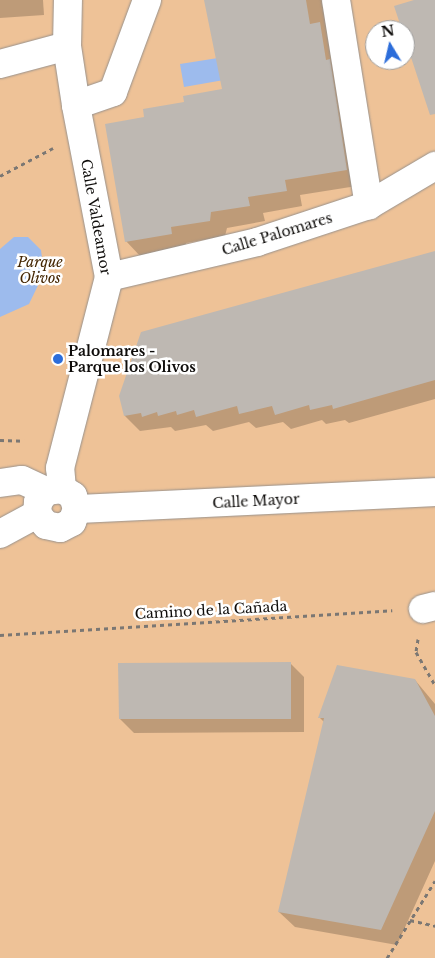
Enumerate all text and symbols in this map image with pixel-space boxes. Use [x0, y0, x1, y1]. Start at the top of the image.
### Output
north arrow [365, 20, 415, 70]
text: N [380, 21, 396, 41]
street label: Calle Valdeamor [77, 157, 115, 277]
street label: Calle Palomares [220, 209, 334, 259]
park label: Parque Olivos [17, 254, 63, 286]
place label: Palomares - Parque los Olivos [68, 343, 196, 376]
marker: Palomares - Parque los Olivos [52, 353, 64, 365]
street label: Calle Mayor [212, 490, 300, 512]
street label: Camino de la Cañada [134, 598, 288, 622]

